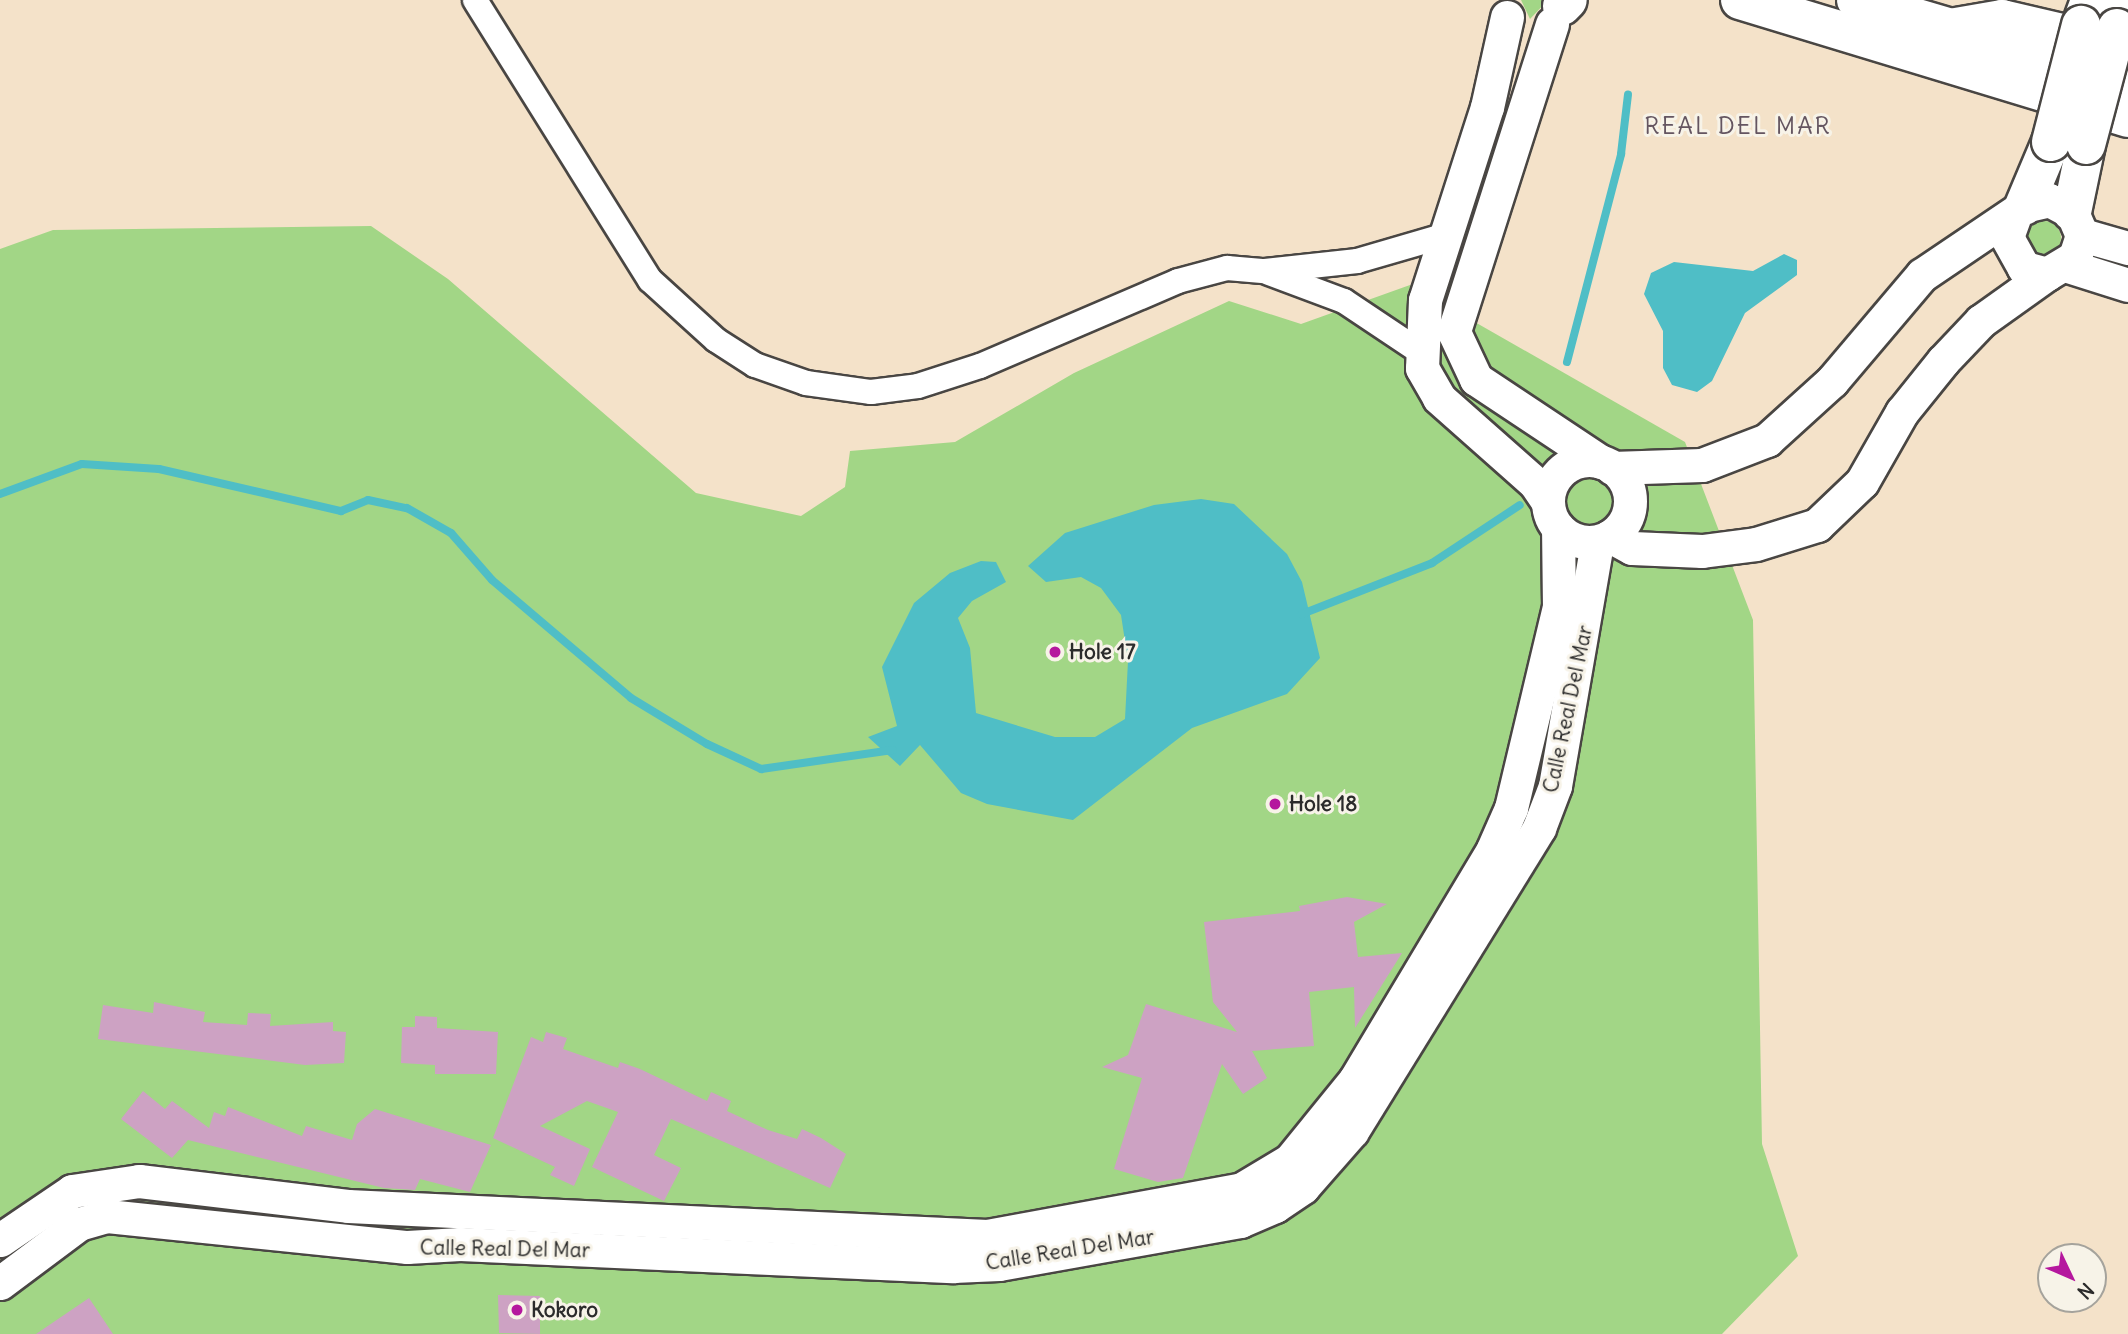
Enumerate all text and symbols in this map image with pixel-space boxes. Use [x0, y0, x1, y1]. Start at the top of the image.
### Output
district label: REAL DEL MAR [1646, 112, 1830, 140]
street label: Calle Real Del Mar [1538, 623, 1598, 795]
place label: Hole 17 [1069, 639, 1136, 665]
marker: Hole 17 [1047, 644, 1063, 660]
place label: Hole 18 [1289, 791, 1357, 817]
marker: Hole 18 [1267, 796, 1283, 812]
street label: Calle Real Del Mar [984, 1224, 1156, 1276]
street label: Calle Real Del Mar [419, 1235, 591, 1263]
north arrow [2037, 1243, 2107, 1313]
text: N [2072, 1278, 2099, 1304]
place label: Kokoro [531, 1297, 598, 1323]
marker: Kokoro [509, 1302, 525, 1318]

